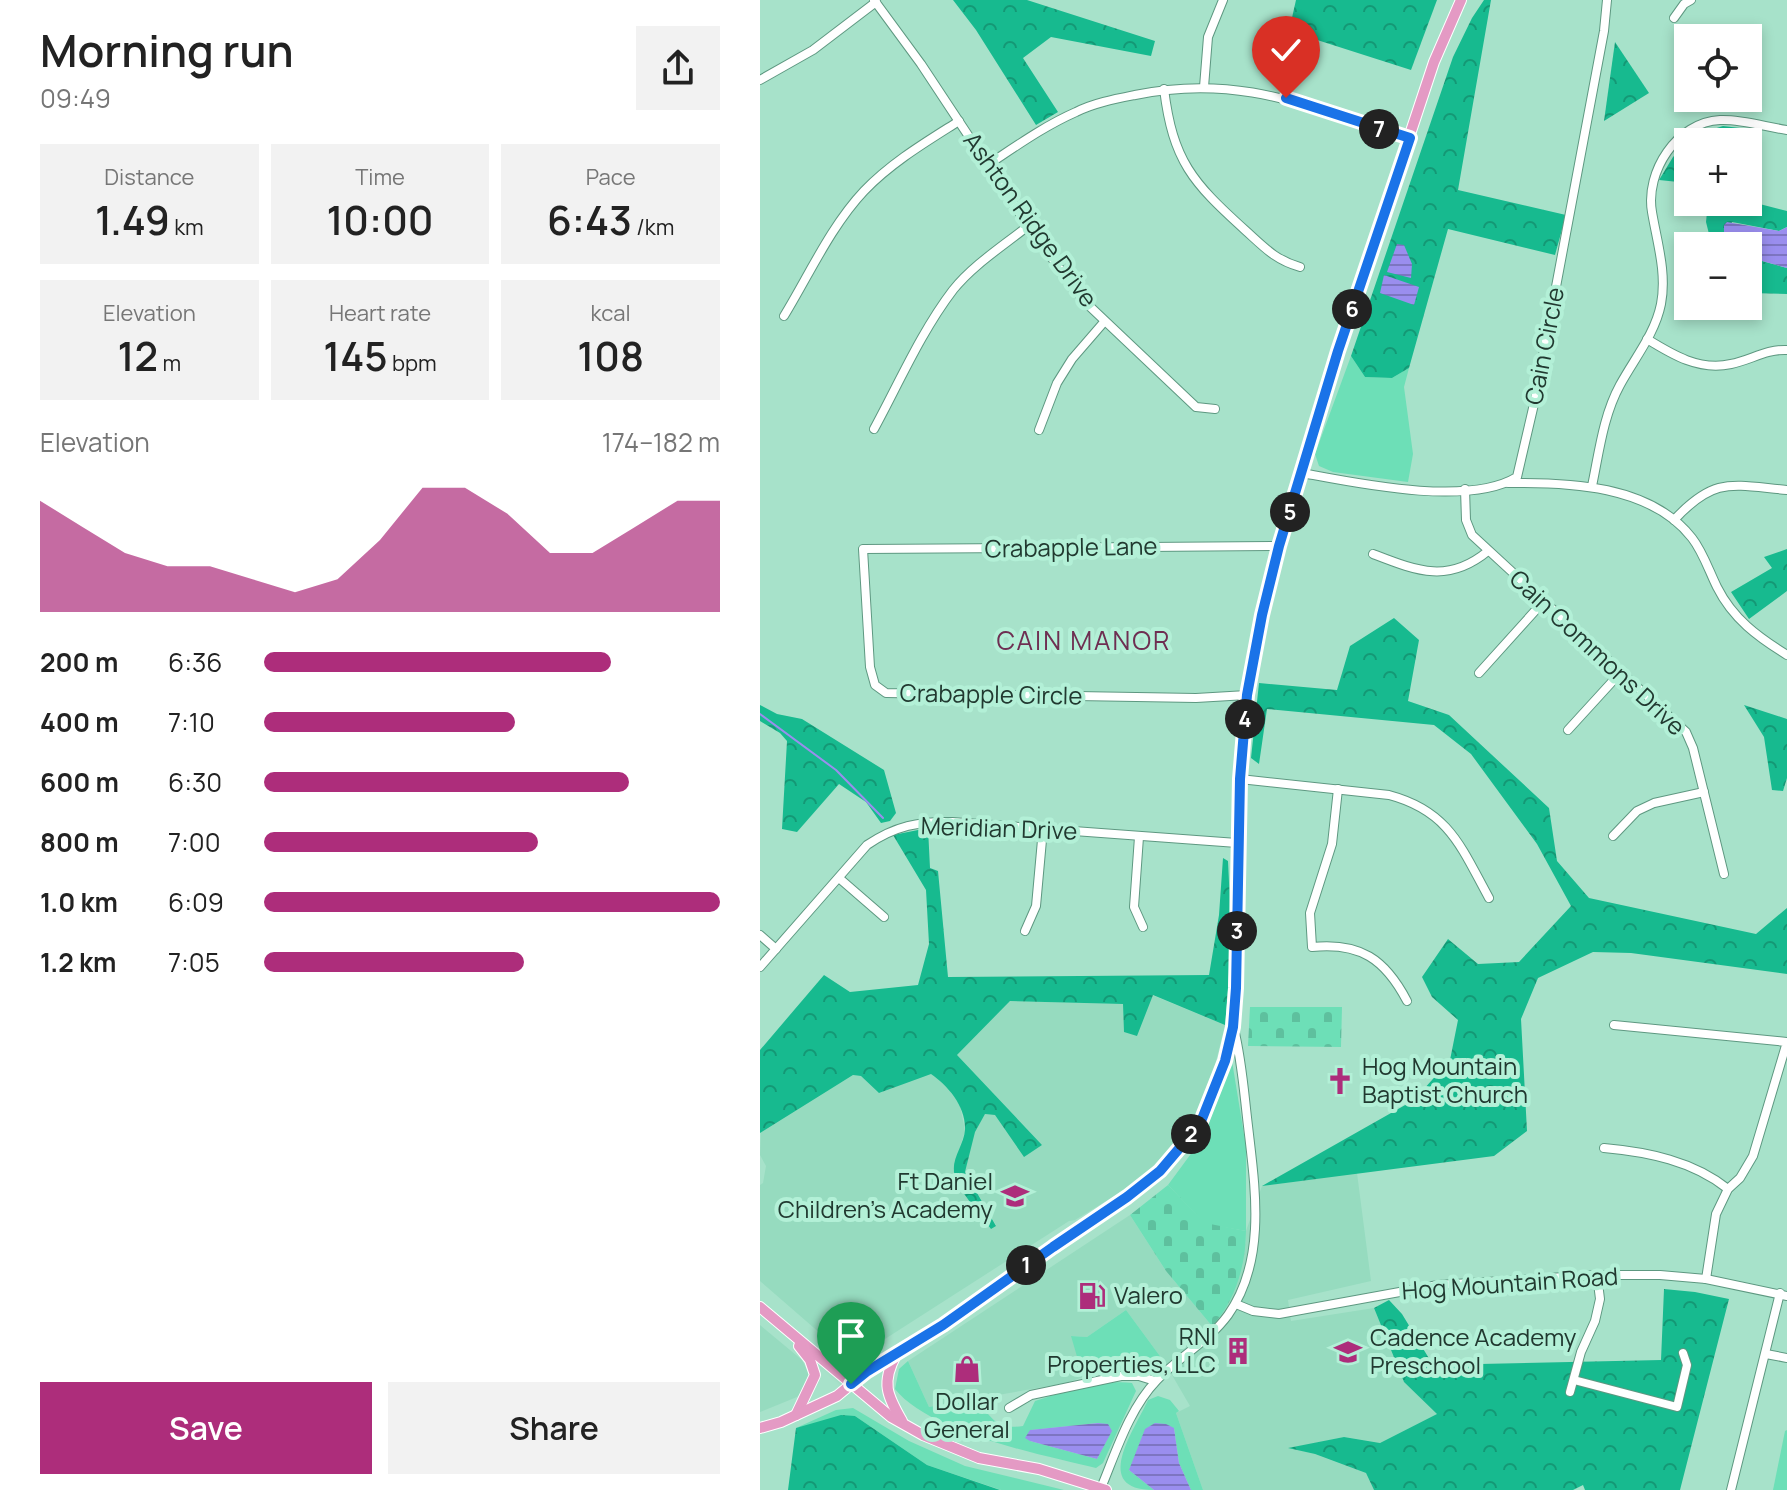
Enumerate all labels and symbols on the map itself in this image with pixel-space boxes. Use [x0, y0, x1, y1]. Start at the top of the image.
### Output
pin [1252, 16, 1320, 98]
pin: 7 [1359, 109, 1399, 149]
street label: Ashton Ridge Drive [957, 125, 1106, 313]
street label: Cain Circle [1516, 284, 1571, 407]
pin: 6 [1332, 289, 1372, 329]
pin: 5 [1270, 492, 1310, 532]
street label: Crabapple Lane [984, 528, 1158, 565]
street label: Cain Commons Drive [1503, 562, 1693, 742]
district label: CAIN MANOR [997, 622, 1171, 658]
street label: Crabapple Circle [899, 675, 1083, 712]
pin: 4 [1225, 699, 1265, 739]
street label: Meridian Drive [920, 808, 1078, 847]
pin: 3 [1217, 911, 1257, 951]
place label: Hog Mountain Baptist Church [1362, 1049, 1528, 1110]
church icon: Hog Mountain Baptist Church [1325, 1066, 1355, 1096]
pin: 2 [1171, 1114, 1211, 1154]
place label: Ft Daniel Children's Academy [778, 1164, 993, 1225]
school or university icon: Ft Daniel Children's Academy [1000, 1181, 1030, 1211]
pin: 1 [1006, 1245, 1046, 1285]
street label: Hog Mountain Road [1401, 1258, 1619, 1307]
place label: Valero [1114, 1278, 1183, 1311]
fuel station icon: Valero [1077, 1281, 1107, 1311]
pin [817, 1302, 885, 1384]
place label: RNI Properties, LLC [1047, 1319, 1216, 1380]
place label: Cadence Academy Preschool [1370, 1320, 1577, 1381]
building icon: RNI Properties, LLC [1223, 1336, 1253, 1366]
school or university icon: Cadence Academy Preschool [1333, 1337, 1363, 1367]
shop icon: Dollar General [952, 1354, 982, 1384]
place label: Dollar General [924, 1384, 1010, 1445]

